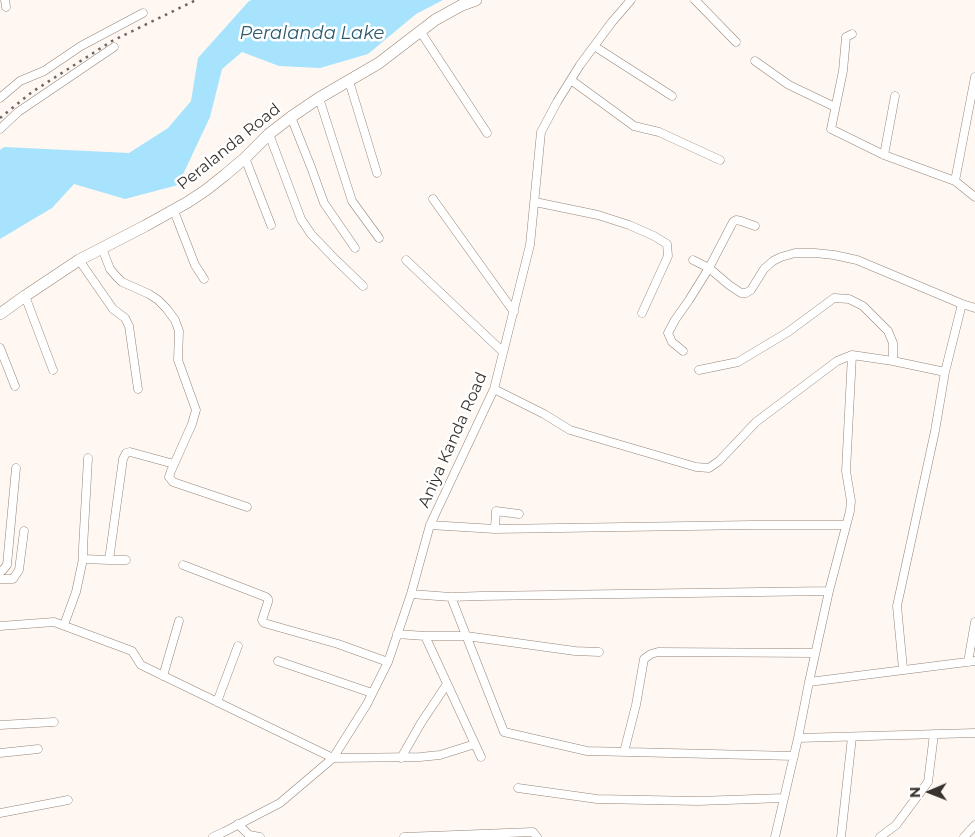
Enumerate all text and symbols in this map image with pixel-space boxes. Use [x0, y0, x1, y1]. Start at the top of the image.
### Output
water label: Peralanda Lake [240, 23, 384, 45]
street label: Peralanda Road [174, 100, 284, 194]
street label: Aniya Kanda Road [414, 369, 492, 511]
north arrow [905, 767, 955, 817]
text: N [906, 786, 924, 798]

